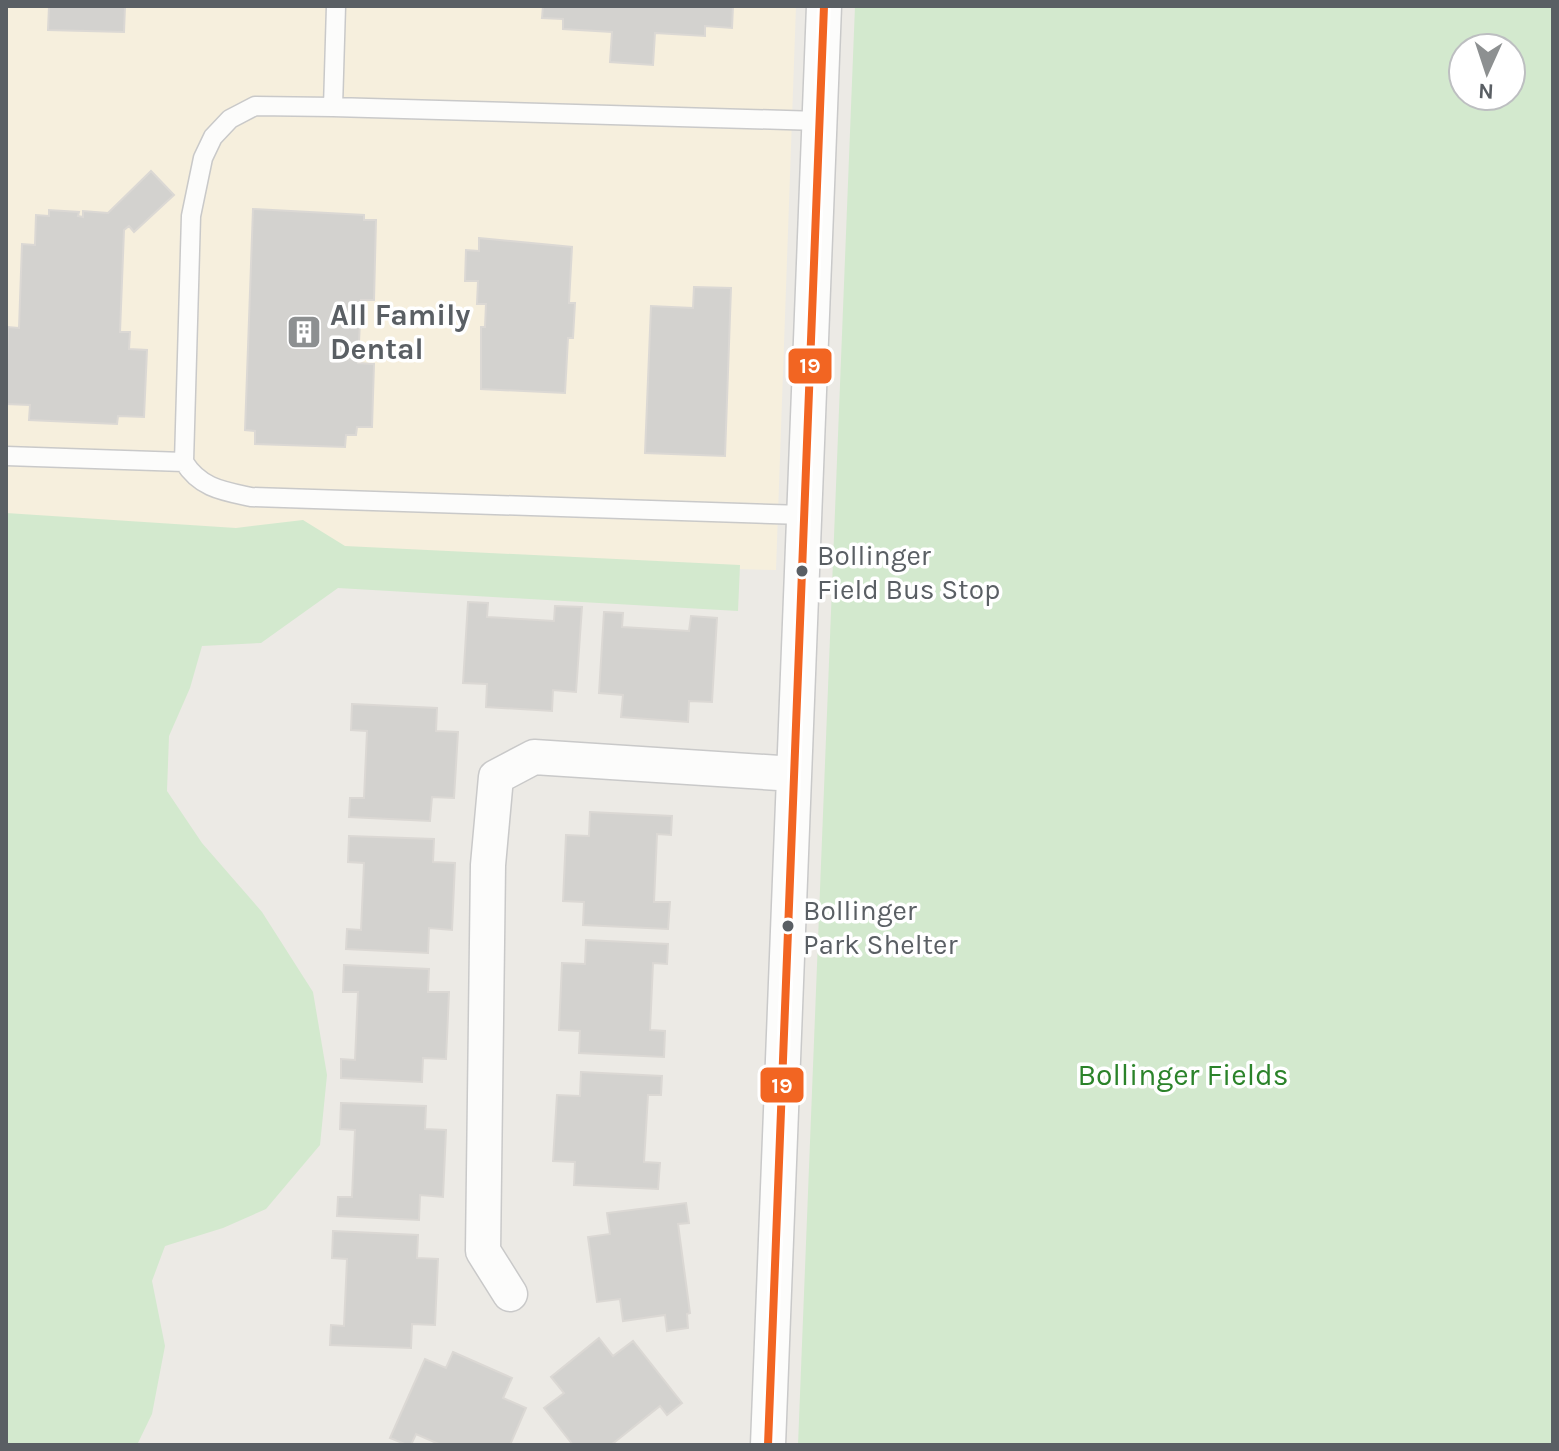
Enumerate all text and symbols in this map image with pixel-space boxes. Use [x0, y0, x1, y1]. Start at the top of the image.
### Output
north arrow [1447, 32, 1527, 112]
text: N [1477, 78, 1495, 104]
place label: All Family Dental [330, 297, 470, 367]
building icon: All Family Dental [285, 313, 323, 351]
line badge: 19 [787, 347, 833, 385]
text: 19 [799, 353, 821, 379]
place label: Bollinger Field Bus Stop [817, 539, 1000, 606]
marker: Bollinger Field Bus Stop [794, 563, 810, 579]
place label: Bollinger Park Shelter [803, 894, 958, 961]
marker: Bollinger Park Shelter [780, 918, 796, 934]
park label: Bollinger Fields [1077, 1057, 1289, 1093]
line badge: 19 [759, 1066, 805, 1104]
text: 19 [771, 1073, 793, 1099]

